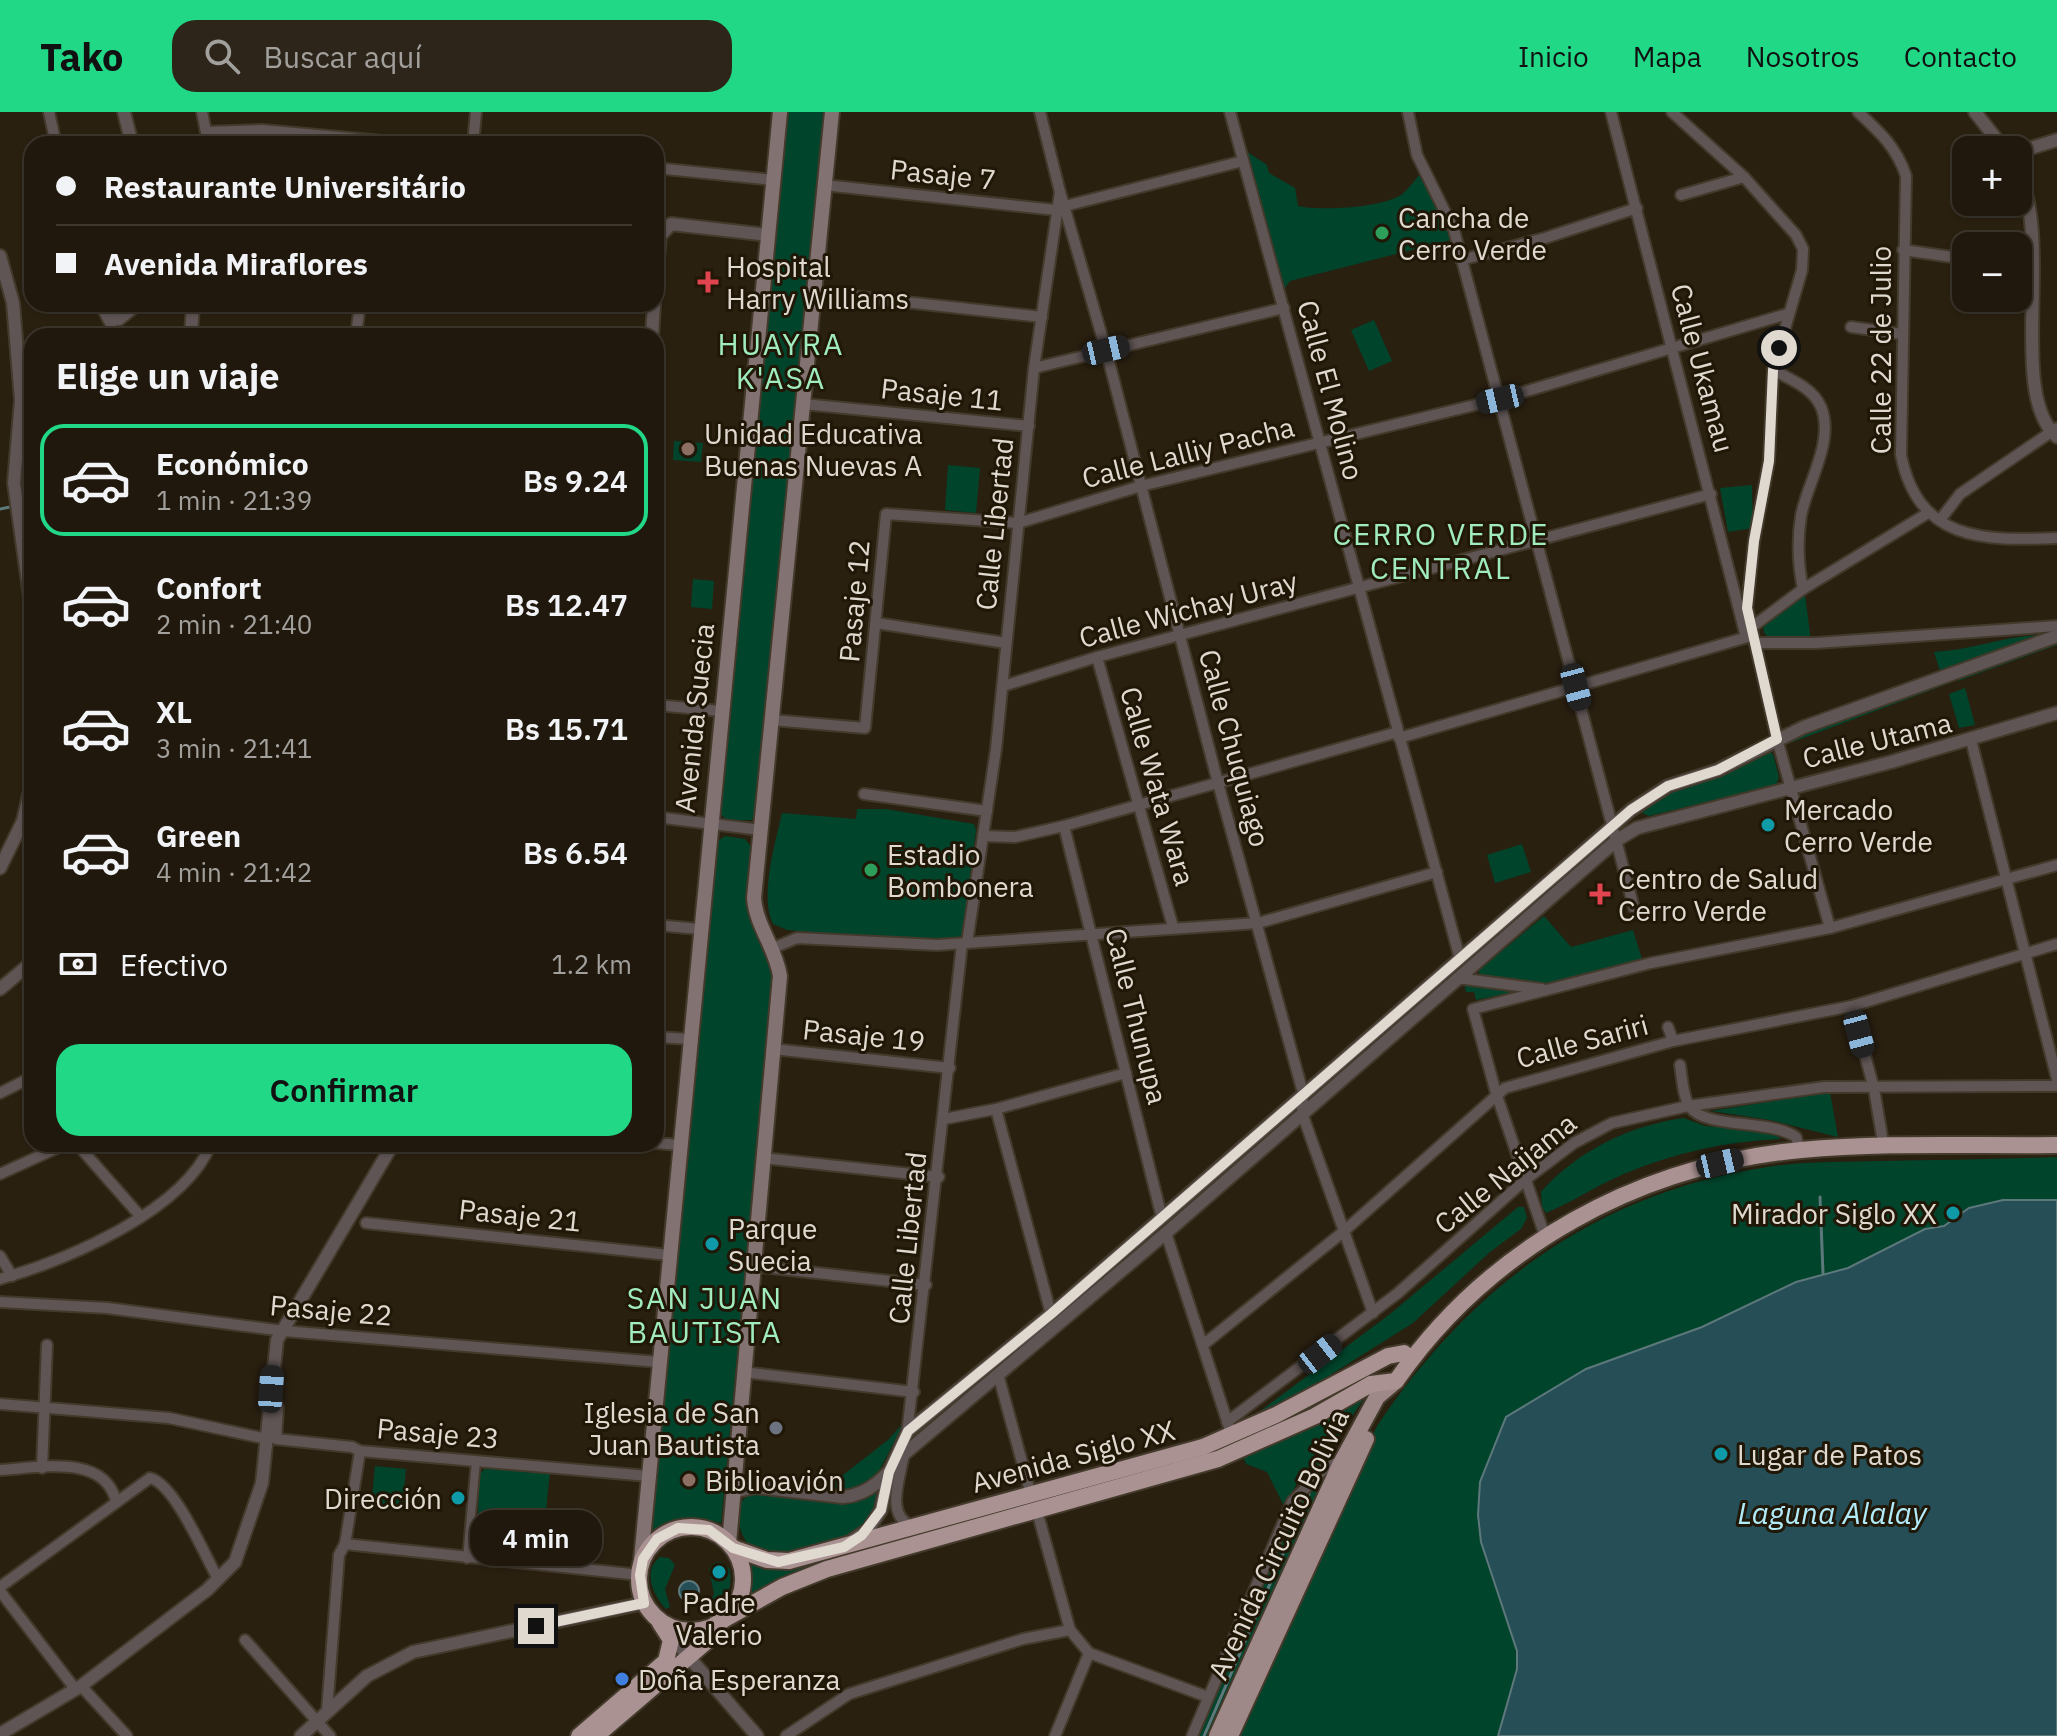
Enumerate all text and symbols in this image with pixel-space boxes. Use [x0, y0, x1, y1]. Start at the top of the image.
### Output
search box [172, 20, 732, 92]
text: Tako [40, 32, 124, 81]
icon: search [200, 34, 244, 78]
text: Buscar aquí [264, 37, 422, 76]
text: Inicio [1518, 38, 1589, 75]
text: Mapa [1633, 38, 1702, 75]
text: Nosotros [1746, 38, 1860, 75]
text: Contacto [1904, 38, 2017, 75]
map controls [1952, 136, 2032, 312]
button: + [1952, 136, 2032, 216]
street label: Pasaje 7 [888, 150, 998, 198]
text: Restaurante Universitário [104, 167, 466, 206]
place label: Cancha de Cerro Verde [1398, 199, 1547, 268]
marker: Cancha de Cerro Verde [1373, 224, 1391, 242]
button: − [1952, 232, 2032, 312]
text: Avenida Miraflores [104, 244, 368, 283]
street label: Calle 22 de Julio [1862, 246, 1899, 454]
place label: Hospital Harry Williams [726, 248, 909, 317]
marker: Hospital Harry Williams [697, 271, 719, 293]
street label: Calle Ukamau [1663, 280, 1743, 456]
street label: Calle El Molino [1289, 296, 1373, 484]
district label: HUAYRA K'ASA [718, 324, 844, 397]
route start [1761, 330, 1797, 366]
car [1080, 333, 1132, 367]
text: Elige un viaje [56, 352, 280, 399]
street label: Pasaje 11 [879, 369, 1005, 419]
car [1474, 382, 1526, 416]
street label: Calle Lalliy Pacha [1078, 408, 1298, 496]
place label: Unidad Educativa Buenas Nuevas A [704, 415, 923, 484]
street label: Calle Libertad [967, 436, 1021, 612]
marker: Unidad Educativa Buenas Nuevas A [679, 440, 697, 458]
icon: car [60, 444, 132, 516]
text: Económico [156, 444, 309, 483]
text: Bs 9.24 [523, 461, 628, 500]
text: 1 min · 21:39 [156, 483, 312, 517]
district label: CERRO VERDE CENTRAL [1332, 514, 1550, 587]
street label: Pasaje 12 [830, 538, 878, 664]
street label: Calle Wichay Uray [1075, 562, 1301, 656]
icon: car [60, 568, 132, 640]
text: Confort [156, 568, 262, 607]
text: Bs 12.47 [505, 585, 628, 624]
text: 2 min · 21:40 [156, 607, 312, 641]
street label: Avenida Suecia [666, 621, 722, 815]
street label: Calle Chuquiago [1191, 645, 1279, 851]
car [1558, 661, 1594, 713]
street label: Calle Wata Wara [1112, 682, 1204, 890]
icon: car [60, 692, 132, 764]
text: XL [156, 692, 192, 731]
street label: Calle Utama [1799, 704, 1956, 776]
text: Bs 15.71 [505, 709, 628, 748]
text: 3 min · 21:41 [156, 731, 312, 765]
place label: Mercado Cerro Verde [1784, 791, 1933, 860]
icon: car [60, 816, 132, 888]
text: Green [156, 816, 241, 855]
marker: Mercado Cerro Verde [1759, 816, 1777, 834]
text: Bs 6.54 [523, 833, 628, 872]
place label: Estadio Bombonera [887, 836, 1034, 905]
text: 4 min · 21:42 [156, 855, 312, 889]
place label: Centro de Salud Cerro Verde [1618, 860, 1818, 929]
marker: Estadio Bombonera [862, 861, 880, 879]
marker: Centro de Salud Cerro Verde [1589, 883, 1611, 905]
street label: Calle Thunupa [1097, 924, 1177, 1108]
icon: cash [56, 942, 100, 986]
text: Efectivo [120, 945, 228, 984]
text: 1.2 km [551, 947, 632, 981]
street label: Calle Sariri [1512, 1006, 1652, 1076]
car [1841, 1008, 1877, 1060]
street label: Pasaje 19 [801, 1010, 927, 1060]
button: Confirmar [56, 1044, 632, 1136]
street label: Calle Naijama [1426, 1104, 1584, 1242]
car [1694, 1146, 1746, 1180]
street label: Calle Libertad [880, 1150, 934, 1326]
street label: Pasaje 21 [457, 1190, 583, 1240]
place label: Mirador Siglo XX [1731, 1195, 1937, 1232]
marker: Mirador Siglo XX [1944, 1204, 1962, 1222]
place label: Parque Suecia [728, 1210, 817, 1279]
marker: Parque Suecia [703, 1235, 721, 1253]
district label: SAN JUAN BAUTISTA [627, 1278, 783, 1351]
street label: Pasaje 22 [268, 1286, 394, 1334]
car [1294, 1330, 1346, 1378]
car [257, 1364, 285, 1414]
place label: Iglesia de San Juan Bautista [583, 1394, 760, 1463]
street label: Avenida Circuito Bolivia [1199, 1403, 1357, 1685]
street label: Pasaje 23 [375, 1409, 501, 1457]
street label: Avenida Siglo XX [967, 1411, 1179, 1501]
marker: Iglesia de San Juan Bautista [767, 1419, 785, 1437]
place label: Lugar de Patos [1737, 1436, 1922, 1473]
marker: Lugar de Patos [1712, 1445, 1730, 1463]
place label: Biblioavión [705, 1462, 844, 1499]
marker: Biblioavión [680, 1471, 698, 1489]
place label: Dirección [324, 1480, 442, 1517]
marker: Dirección [449, 1489, 467, 1507]
water label: Laguna Alalay [1738, 1493, 1928, 1532]
callout: 4 min [470, 1510, 602, 1566]
text: 4 min [502, 1521, 570, 1555]
marker: Padre Valerio [710, 1563, 728, 1581]
place label: Padre Valerio [675, 1584, 763, 1653]
route end [518, 1608, 554, 1644]
place label: Doña Esperanza [638, 1661, 841, 1698]
marker: Doña Esperanza [613, 1670, 631, 1688]

